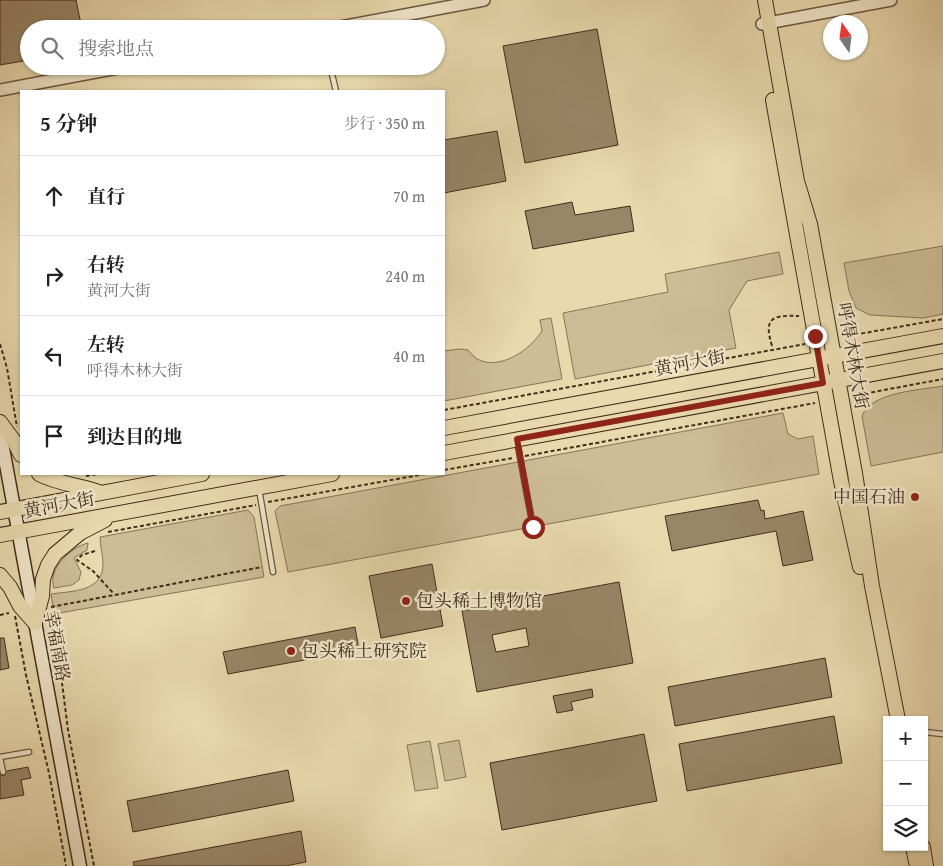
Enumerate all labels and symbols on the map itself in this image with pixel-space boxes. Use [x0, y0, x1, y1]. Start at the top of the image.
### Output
north arrow [823, 15, 868, 60]
street label: 呼得木林大街 [831, 300, 876, 411]
route end [804, 325, 827, 348]
street label: 黄河大街 [652, 342, 728, 383]
place label: 中国石油 [833, 483, 905, 510]
street label: 黄河大街 [21, 484, 97, 525]
marker: 中国石油 [909, 491, 921, 503]
route start [522, 516, 545, 539]
place label: 包头稀土博物馆 [416, 587, 542, 614]
marker: 包头稀土博物馆 [400, 595, 412, 607]
street label: 幸福南路 [38, 608, 77, 684]
place label: 包头稀土研究院 [301, 637, 427, 664]
marker: 包头稀土研究院 [285, 645, 297, 657]

